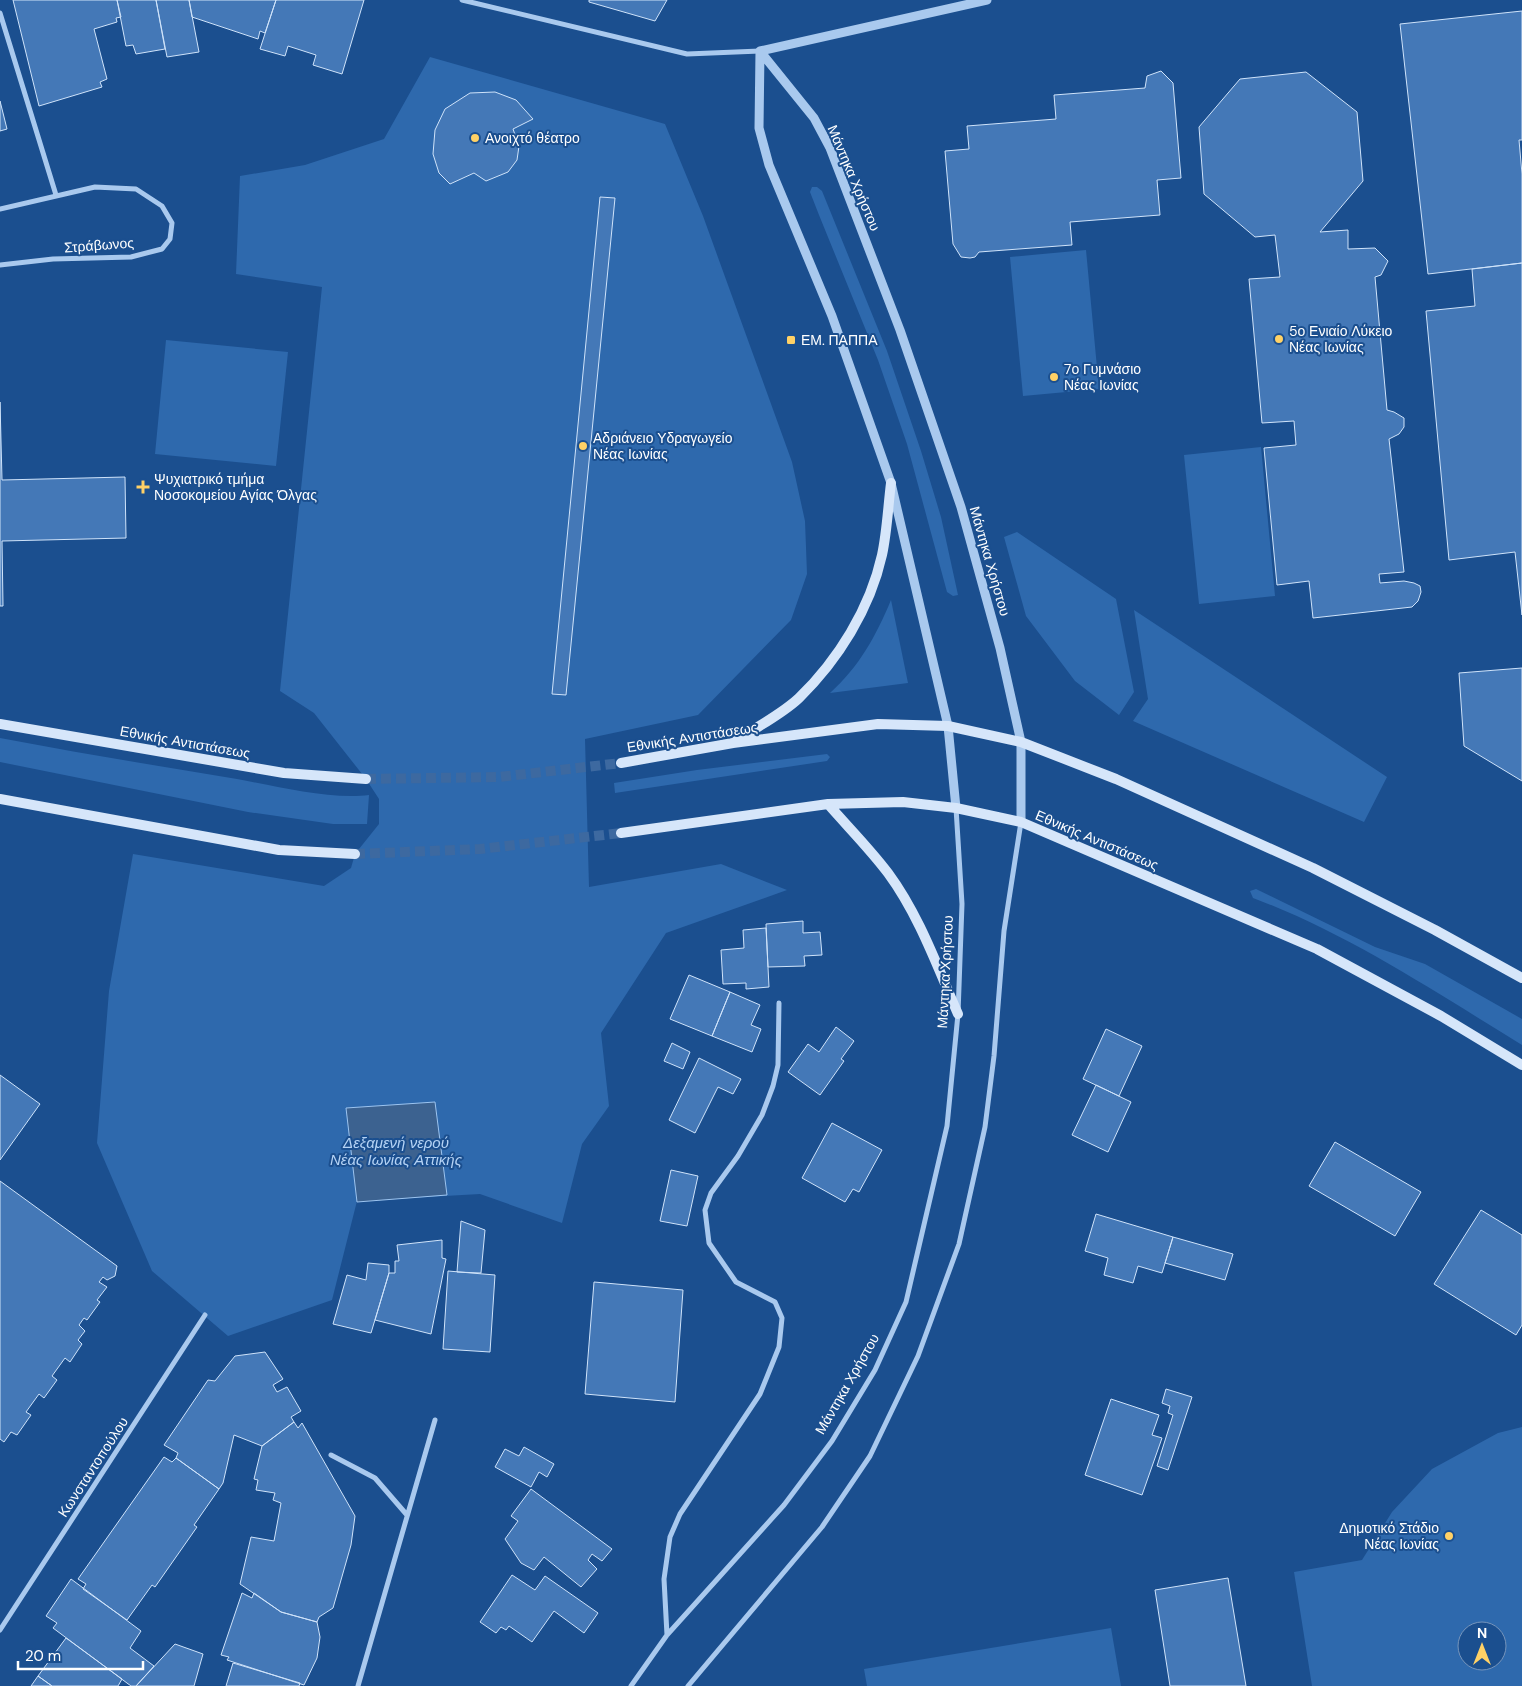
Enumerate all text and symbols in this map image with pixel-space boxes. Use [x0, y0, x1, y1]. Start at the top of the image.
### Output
street label: Μάντηκα Χρήστου [824, 122, 884, 234]
place label: Ανοιχτό θέατρο [485, 129, 580, 147]
marker: Ανοιχτό θέατρο [469, 132, 481, 144]
street label: Στράβωνος [63, 234, 135, 256]
place label: 5ο Ενιαίο Λύκειο Νέας Ιωνίας [1289, 322, 1393, 356]
place label: ΕΜ. ΠΑΠΠΑ [801, 331, 878, 349]
marker: 5ο Ενιαίο Λύκειο Νέας Ιωνίας [1273, 333, 1285, 345]
marker: ΕΜ. ΠΑΠΠΑ [785, 334, 797, 346]
place label: 7ο Γυμνάσιο Νέας Ιωνίας [1064, 360, 1141, 394]
marker: 7ο Γυμνάσιο Νέας Ιωνίας [1048, 371, 1060, 383]
place label: Αδριάνειο Υδραγωγείο Νέας Ιωνίας [593, 429, 733, 463]
marker: Αδριάνειο Υδραγωγείο Νέας Ιωνίας [577, 440, 589, 452]
place label: Ψυχιατρικό τμήμα Νοσοκομείου Αγίας Όλγας [154, 470, 317, 504]
marker: Ψυχιατρικό τμήμα Νοσοκομείου Αγίας Όλγας [136, 480, 150, 494]
street label: Μάντηκα Χρήστου [966, 504, 1014, 618]
street label: Εθνικής Αντιστάσεως [625, 718, 759, 756]
street label: Εθνικής Αντιστάσεως [119, 722, 252, 762]
street label: Εθνικής Αντιστάσεως [1033, 806, 1161, 874]
street label: Μάντηκα Χρήστου [933, 915, 957, 1029]
water label: Δεξαμενή νερού Νέας Ιωνίας Αττικής [330, 1133, 463, 1170]
street label: Μάντηκα Χρήστου [811, 1330, 883, 1438]
street label: Κωνσταντοπούλου [54, 1413, 132, 1521]
place label: Δημοτικό Στάδιο Νέας Ιωνίας [1339, 1519, 1439, 1553]
marker: Δημοτικό Στάδιο Νέας Ιωνίας [1443, 1530, 1455, 1542]
north arrow [1457, 1621, 1507, 1671]
text: N [1477, 1624, 1487, 1642]
scale bar [18, 1638, 142, 1670]
text: 20 m [25, 1646, 61, 1666]

